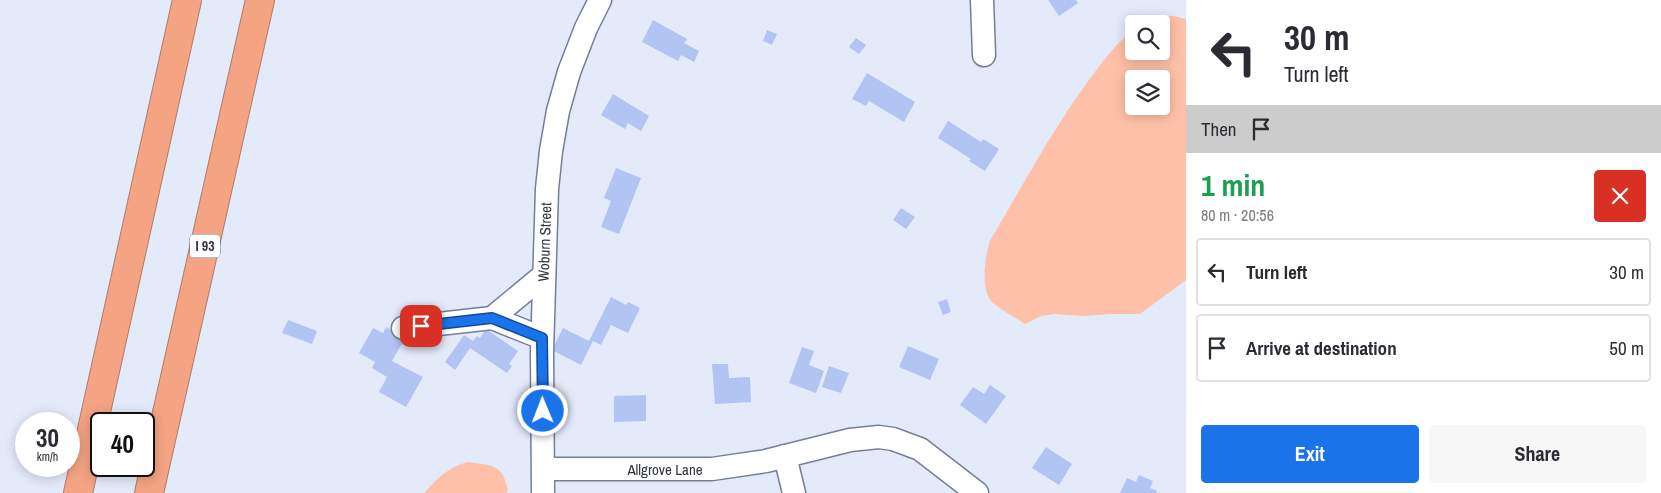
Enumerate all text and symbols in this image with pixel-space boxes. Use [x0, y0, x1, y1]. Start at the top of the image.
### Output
text: 30 m [1284, 14, 1349, 61]
map controls [1125, 15, 1170, 115]
button: search [1125, 15, 1170, 60]
icon: left [1201, 20, 1266, 85]
text: Turn left [1284, 59, 1349, 89]
button: layers [1125, 70, 1170, 115]
icon: arrive [1247, 115, 1275, 143]
text: Then [1201, 116, 1237, 142]
text: 1 min [1201, 165, 1265, 205]
button: close [1594, 170, 1646, 222]
street label: Woburn Street [533, 202, 556, 282]
text: 80 m · 20:56 [1201, 204, 1274, 226]
road number: I 93 [190, 235, 220, 258]
icon: left [1203, 258, 1231, 286]
text: Turn left [1246, 259, 1307, 285]
text: 30 m [1609, 259, 1644, 285]
pin [400, 305, 442, 347]
icon: arrive [407, 312, 435, 340]
icon: arrive [1203, 334, 1231, 362]
text: Arrive at destination [1246, 335, 1397, 361]
text: 50 m [1609, 335, 1644, 361]
position arrow [516, 384, 568, 436]
speed limit sign: 40 [90, 412, 155, 477]
text: 30 [36, 421, 59, 455]
button: Exit [1201, 425, 1419, 483]
button: Share [1429, 425, 1646, 483]
text: km/h [37, 449, 58, 465]
street label: Allgrove Lane [626, 459, 703, 480]

